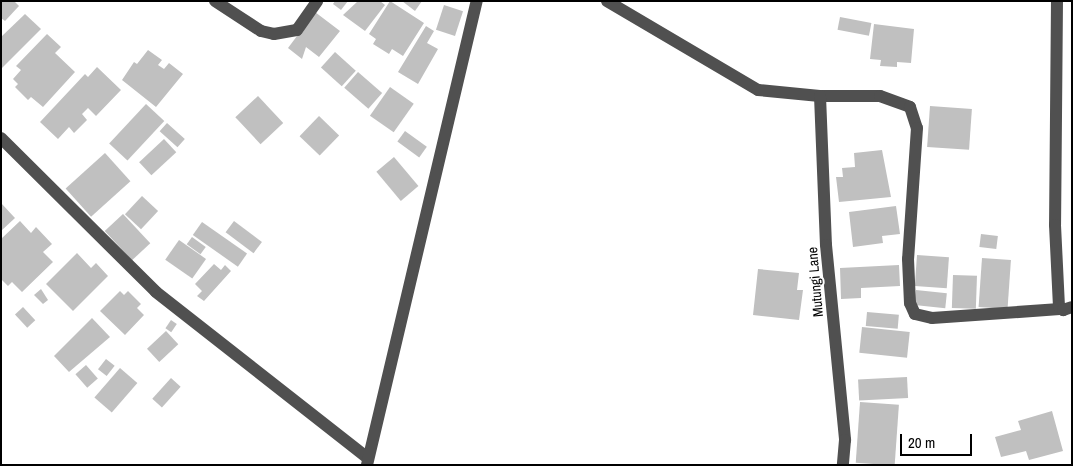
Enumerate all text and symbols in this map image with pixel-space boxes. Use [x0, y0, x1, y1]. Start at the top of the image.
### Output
street label: Mutungi Lane [804, 246, 826, 318]
scale bar [903, 424, 976, 456]
text: 20 m [908, 432, 935, 453]

